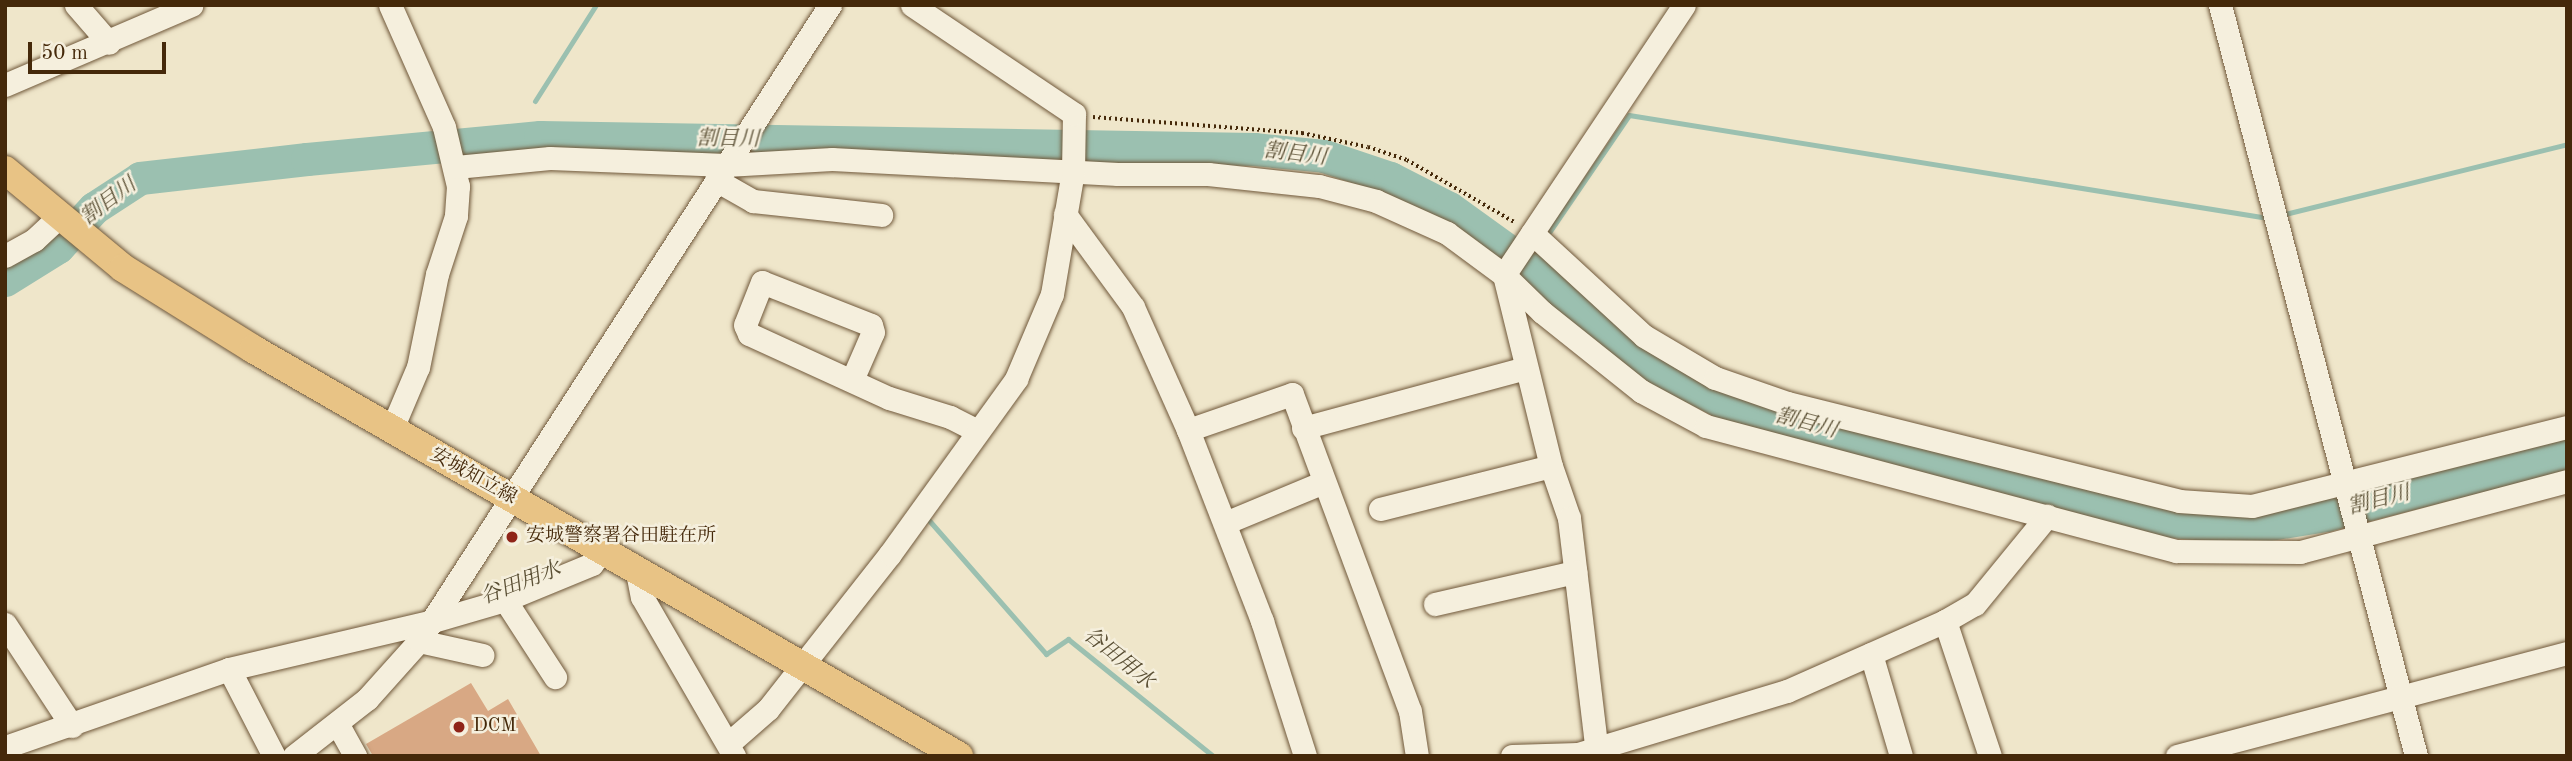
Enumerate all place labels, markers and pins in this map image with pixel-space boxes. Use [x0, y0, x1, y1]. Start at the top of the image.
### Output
place label: 安城警察署谷田駐在所 [526, 526, 716, 548]
marker: 安城警察署谷田駐在所 [504, 529, 520, 545]
place label: DCM [473, 716, 516, 738]
marker: DCM [451, 719, 467, 735]

